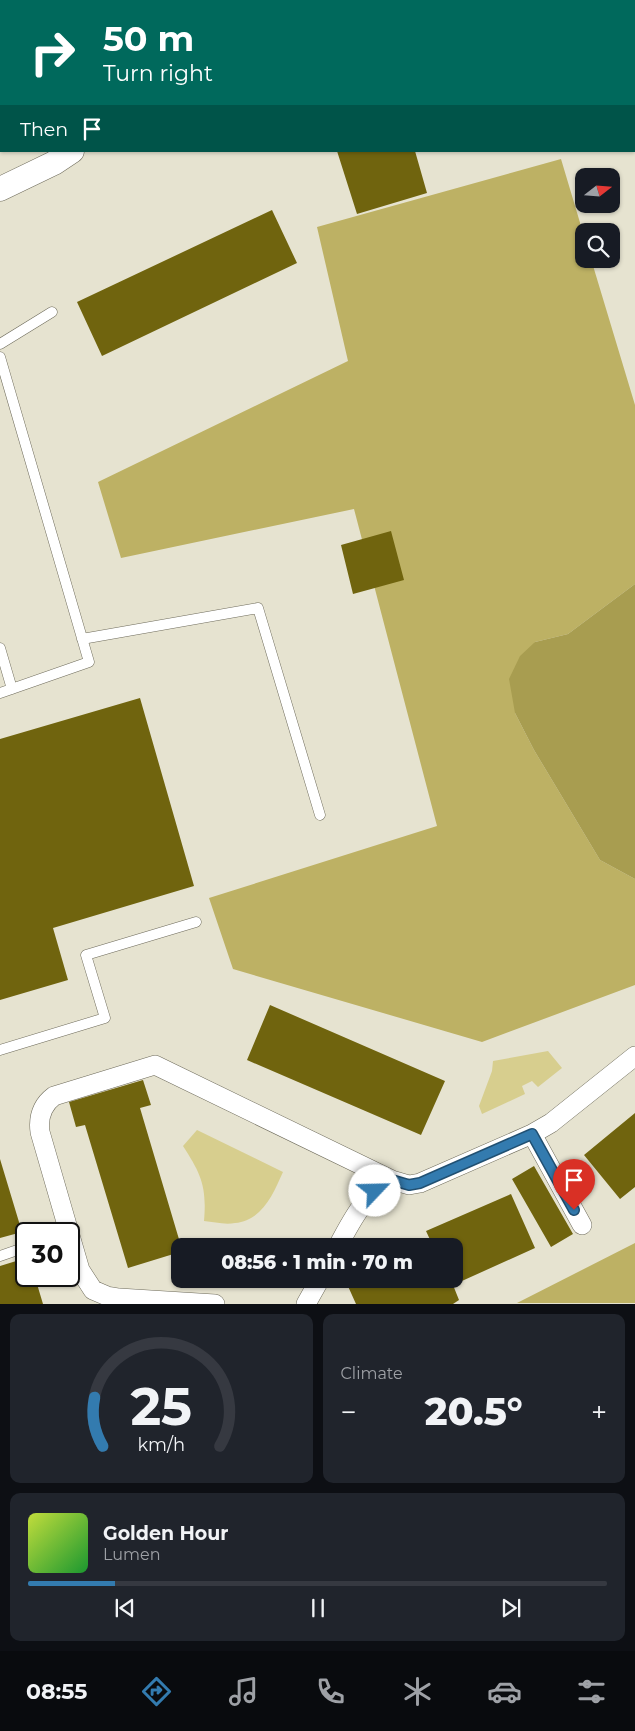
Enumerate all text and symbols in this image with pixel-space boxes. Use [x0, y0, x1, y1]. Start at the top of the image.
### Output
text: 50 m [103, 17, 194, 60]
icon: right [20, 20, 85, 85]
text: Turn right [103, 60, 213, 87]
icon: arrive [78, 115, 106, 143]
text: Then [20, 118, 68, 141]
north arrow [575, 168, 620, 212]
map controls [575, 168, 620, 268]
button: search [575, 223, 620, 268]
pin [553, 1159, 595, 1210]
position arrow [348, 1164, 400, 1216]
icon: arrive [560, 1166, 588, 1194]
speed limit sign: 30 [15, 1222, 80, 1287]
text: 08:56 · 1 min · 70 m [221, 1251, 413, 1274]
text: Climate [341, 1364, 403, 1383]
text: 25 [130, 1375, 192, 1438]
text: 20.5° [425, 1388, 523, 1435]
text: − [341, 1395, 357, 1429]
text: + [591, 1395, 607, 1429]
text: km/h [137, 1434, 185, 1455]
text: Golden Hour [103, 1522, 229, 1545]
text: Lumen [103, 1545, 161, 1564]
icon: previous [111, 1594, 139, 1622]
icon: pause [304, 1594, 332, 1622]
icon: next [497, 1594, 525, 1622]
icon: directions [139, 1674, 174, 1709]
icon: music [226, 1674, 261, 1709]
icon: phone [313, 1674, 348, 1709]
icon: climate [400, 1674, 435, 1709]
icon: car [487, 1674, 522, 1709]
icon: filters [574, 1674, 609, 1709]
text: 08:55 [26, 1678, 87, 1705]

